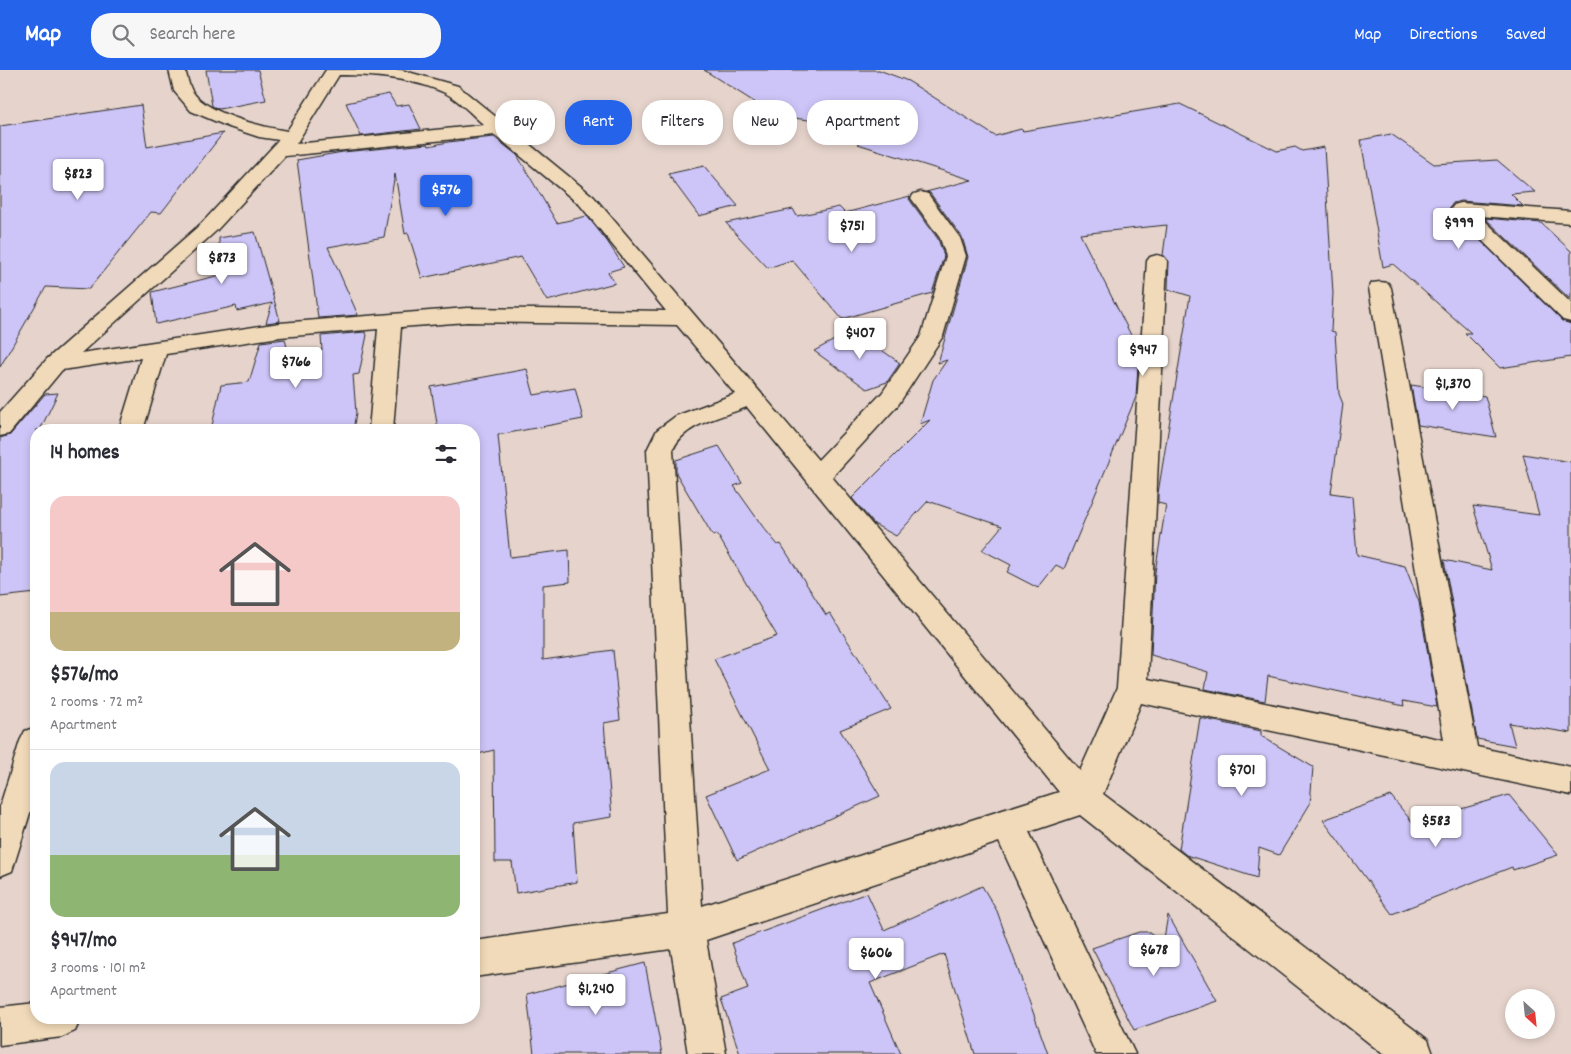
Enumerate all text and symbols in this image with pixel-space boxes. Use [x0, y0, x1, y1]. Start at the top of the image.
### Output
search box [91, 13, 441, 58]
text: Map [25, 18, 61, 52]
icon: search [109, 21, 137, 49]
text: Search here [149, 22, 235, 49]
text: Map [1354, 23, 1381, 48]
text: Directions [1409, 23, 1478, 48]
text: Saved [1506, 23, 1546, 48]
chip: Buy [495, 100, 555, 145]
chip: Rent [565, 100, 632, 145]
chip: Filters [642, 100, 723, 145]
chip: New [733, 100, 797, 145]
chip: Apartment [807, 100, 918, 145]
pin: $823 [48, 158, 108, 201]
text: $823 [64, 163, 92, 186]
pin: $576 [416, 174, 476, 217]
text: $576 [431, 179, 461, 202]
pin: $999 [1429, 208, 1489, 250]
pin: $751 [822, 210, 882, 253]
text: $999 [1444, 212, 1474, 235]
text: $751 [839, 215, 865, 238]
pin: $873 [192, 242, 252, 285]
text: $873 [208, 247, 236, 270]
pin: $407 [830, 318, 890, 360]
text: $407 [845, 322, 875, 345]
pin: $947 [1113, 334, 1173, 377]
text: $947 [1129, 339, 1157, 362]
pin: $766 [266, 346, 326, 389]
text: $766 [281, 351, 311, 374]
pin: $1,370 [1412, 368, 1494, 411]
text: $1,370 [1435, 373, 1471, 396]
text: 14 homes [50, 439, 120, 469]
icon: filters [432, 440, 460, 468]
icon: home [210, 529, 300, 619]
text: $576/mo [50, 661, 118, 691]
text: 2 rooms · 72 m² [50, 691, 143, 714]
text: Apartment [50, 714, 117, 737]
pin: $701 [1212, 754, 1272, 797]
text: $701 [1229, 759, 1255, 782]
icon: home [210, 794, 300, 884]
pin: $583 [1406, 806, 1466, 848]
text: $583 [1421, 810, 1451, 833]
text: $947/mo [50, 927, 117, 957]
pin: $678 [1124, 934, 1184, 977]
pin: $606 [846, 938, 906, 980]
text: $678 [1140, 939, 1168, 962]
text: $606 [860, 942, 892, 965]
text: 3 rooms · 101 m² [50, 957, 146, 980]
pin: $1,240 [555, 974, 637, 1016]
text: $1,240 [577, 978, 615, 1001]
text: Apartment [50, 980, 117, 1003]
north arrow [1505, 989, 1555, 1039]
map controls [1505, 989, 1555, 1039]

